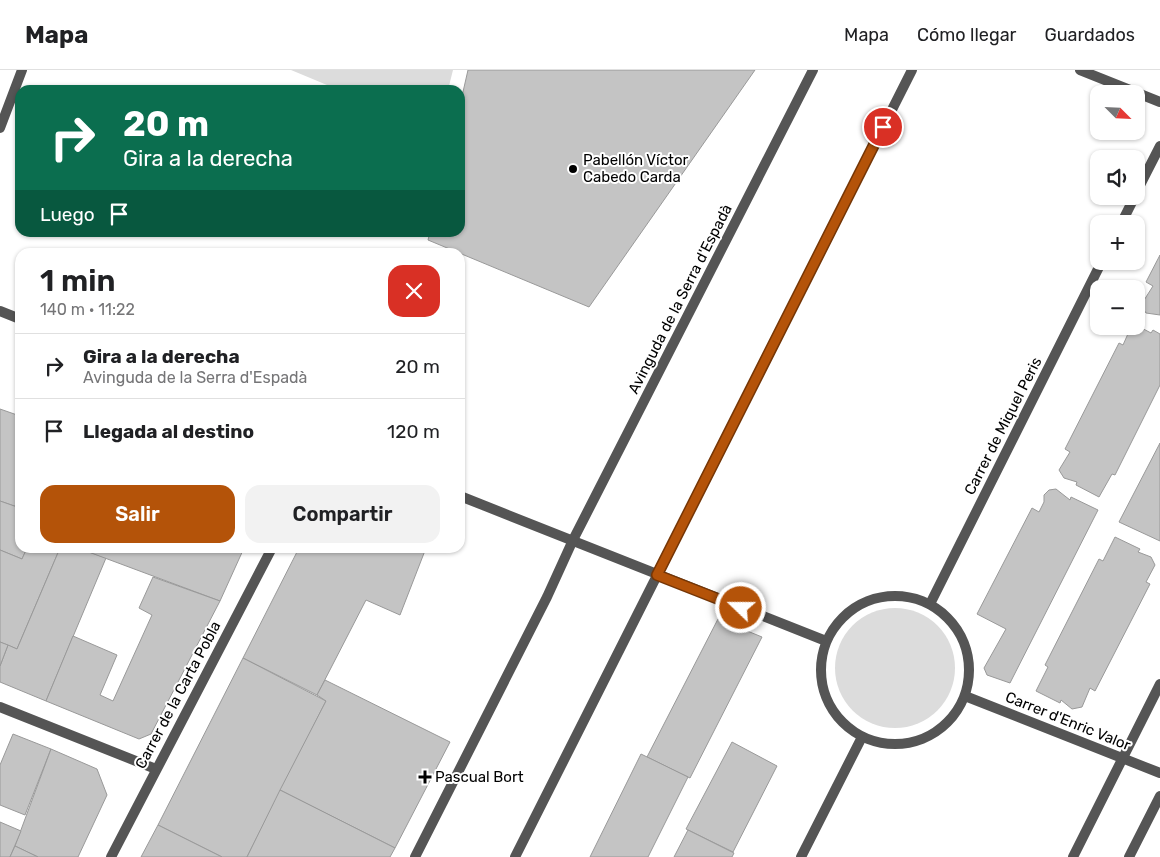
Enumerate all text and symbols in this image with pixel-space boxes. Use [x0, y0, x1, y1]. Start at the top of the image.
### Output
text: Mapa [25, 21, 88, 49]
text: Mapa [844, 24, 889, 46]
text: Cómo llegar [917, 24, 1016, 46]
text: Guardados [1044, 24, 1135, 46]
north arrow [1090, 85, 1145, 140]
map controls [1090, 85, 1145, 335]
text: 20 m [123, 103, 209, 145]
icon: right [40, 105, 105, 170]
pin [862, 106, 904, 148]
icon: arrive [869, 113, 897, 141]
text: Gira a la derecha [123, 145, 293, 172]
button: sound [1090, 150, 1145, 205]
place label: Pabellón Víctor Cabedo Carda [583, 151, 689, 186]
marker: Pabellón Víctor Cabedo Carda [567, 163, 579, 175]
icon: arrive [105, 200, 133, 228]
street label: Avinguda de la Serra d'Espadà [624, 201, 736, 397]
text: Luego [40, 203, 95, 226]
button: + [1090, 215, 1145, 270]
text: 1 min [40, 263, 115, 299]
button: close [388, 265, 440, 317]
button: − [1090, 280, 1145, 335]
text: 140 m · 11:22 [40, 300, 135, 319]
text: Gira a la derecha [83, 345, 240, 368]
icon: right [40, 352, 68, 380]
street label: Carrer de Miquel Peris [960, 354, 1046, 498]
text: 20 m [395, 355, 440, 378]
text: Avinguda de la Serra d'Espadà [83, 368, 307, 387]
icon: arrive [40, 417, 68, 445]
text: Llegada al destino [83, 420, 254, 443]
text: 120 m [387, 420, 440, 443]
button: Salir [40, 485, 235, 543]
button: Compartir [245, 485, 440, 543]
position arrow [714, 581, 766, 633]
street label: Carrer de la Carta Pobla [131, 618, 225, 772]
street label: Carrer d'Enric Valor [1003, 688, 1133, 754]
place label: Pascual Bort [435, 768, 524, 786]
marker: Pascual Bort [419, 771, 431, 783]

